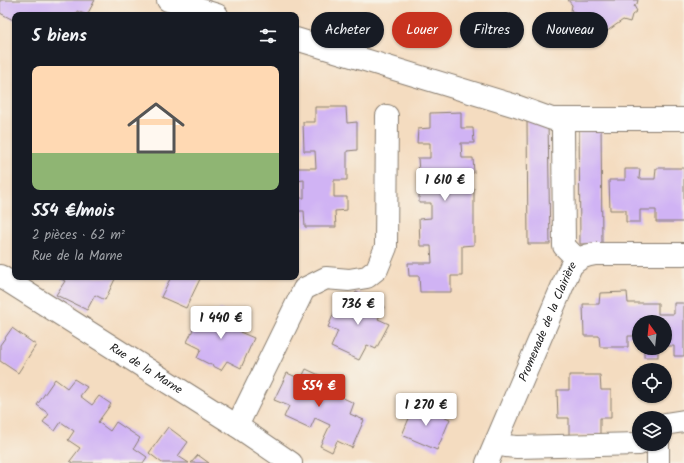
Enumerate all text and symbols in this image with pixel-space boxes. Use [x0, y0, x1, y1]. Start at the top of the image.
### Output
chip: Acheter [311, 12, 384, 48]
chip: Louer [392, 12, 452, 48]
chip: Filtres [460, 12, 524, 48]
chip: Nouveau [532, 12, 608, 48]
text: 5 biens [32, 23, 87, 50]
icon: filters [257, 25, 279, 47]
icon: home [120, 92, 192, 164]
pin: 1 610 € [408, 168, 482, 202]
text: 1 610 € [425, 170, 465, 191]
text: 554 €/mois [32, 198, 115, 225]
text: 2 pièces · 62 m² [32, 225, 125, 246]
text: Rue de la Marne [32, 246, 122, 267]
street label: Promenade de la Clairière [514, 256, 582, 385]
pin: 736 € [330, 292, 386, 326]
text: 736 € [341, 294, 375, 315]
pin: 1 440 € [184, 306, 258, 340]
text: 1 440 € [199, 308, 243, 329]
north arrow [632, 315, 672, 355]
map controls [632, 315, 672, 451]
street label: Rue de la Marne [106, 339, 187, 400]
button: locate [632, 363, 672, 403]
pin: 554 € [291, 374, 347, 408]
text: 554 € [302, 376, 336, 397]
pin: 1 270 € [389, 393, 463, 427]
text: 1 270 € [405, 395, 447, 416]
button: layers [632, 411, 672, 451]

